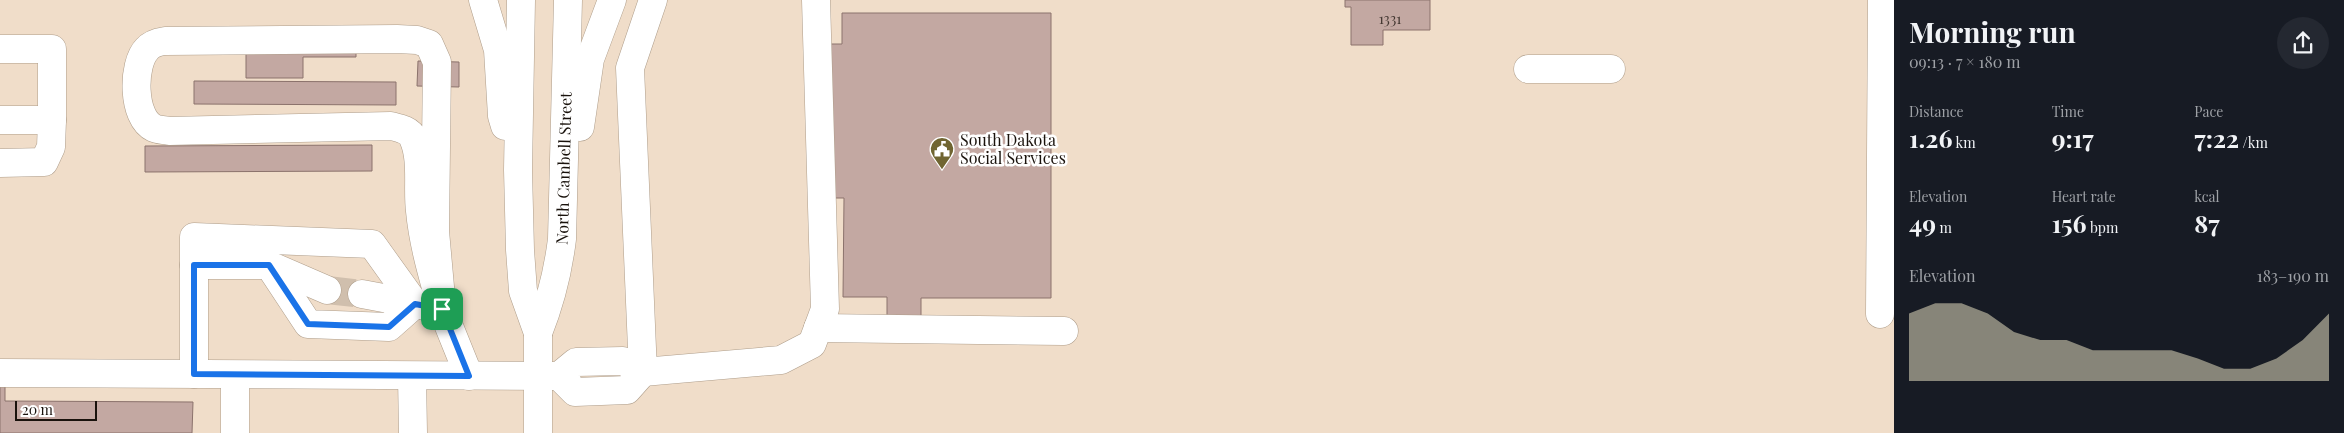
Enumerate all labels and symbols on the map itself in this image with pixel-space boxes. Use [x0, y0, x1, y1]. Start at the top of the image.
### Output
house number: 1331 [1379, 9, 1401, 28]
street label: North Cambell Street [550, 91, 576, 246]
place label: South Dakota Social Services [960, 129, 1066, 168]
public building icon: South Dakota Social Services [929, 136, 955, 170]
pin [421, 288, 463, 330]
scale bar [15, 398, 98, 421]

